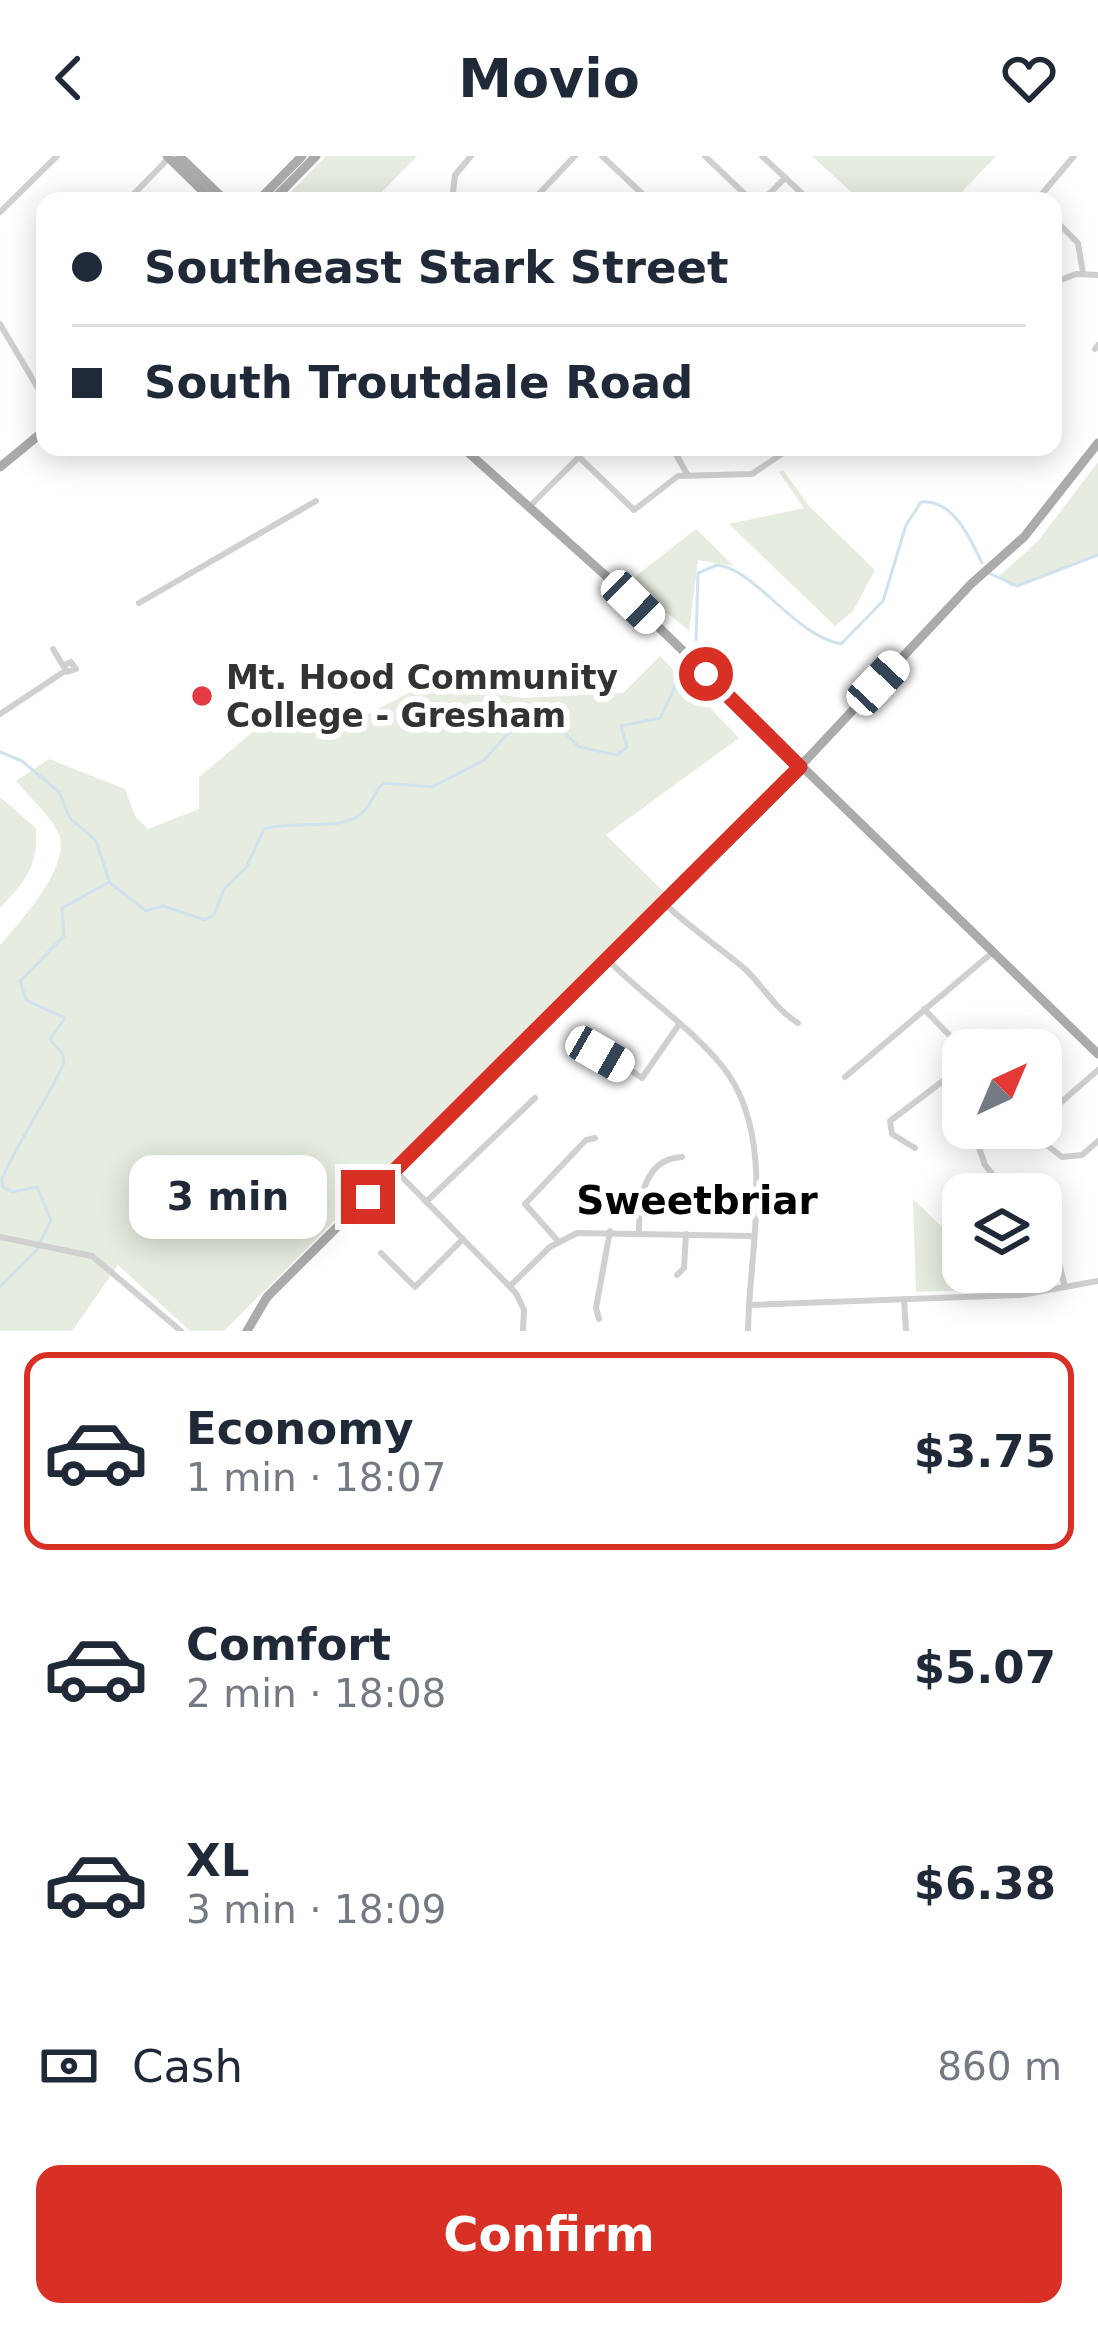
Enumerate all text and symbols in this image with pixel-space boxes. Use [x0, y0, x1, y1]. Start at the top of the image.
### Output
icon: back [36, 45, 102, 111]
icon: heart [996, 45, 1062, 111]
text: Movio [458, 47, 640, 110]
text: Southeast Stark Street [144, 241, 729, 294]
text: South Troutdale Road [144, 356, 693, 409]
car [595, 564, 671, 640]
car [840, 644, 916, 722]
route start [679, 647, 733, 701]
place label: Mt. Hood Community College - Gresham [226, 658, 618, 735]
marker: Mt. Hood Community College - Gresham [189, 683, 215, 709]
car [560, 1020, 640, 1088]
north arrow [942, 1029, 1062, 1149]
map controls [942, 1029, 1062, 1293]
callout: 3 min [128, 1155, 326, 1239]
route end [341, 1170, 395, 1224]
button: layers [942, 1173, 1062, 1293]
text: 3 min [167, 1174, 289, 1219]
district label: Sweetbriar [576, 1178, 819, 1223]
icon: car [42, 1397, 150, 1505]
text: Economy [186, 1402, 414, 1455]
text: $3.75 [914, 1425, 1056, 1478]
text: 1 min · 18:07 [186, 1455, 446, 1500]
icon: car [42, 1613, 150, 1721]
text: Comfort [186, 1618, 391, 1671]
text: $5.07 [914, 1641, 1056, 1694]
text: 2 min · 18:08 [186, 1671, 446, 1716]
icon: car [42, 1829, 150, 1937]
text: XL [186, 1834, 249, 1887]
text: $6.38 [914, 1857, 1056, 1910]
text: 3 min · 18:09 [186, 1887, 446, 1932]
icon: cash [36, 2033, 102, 2099]
text: Cash [132, 2040, 243, 2093]
text: 860 m [937, 2044, 1062, 2089]
button: Confirm [36, 2165, 1062, 2303]

